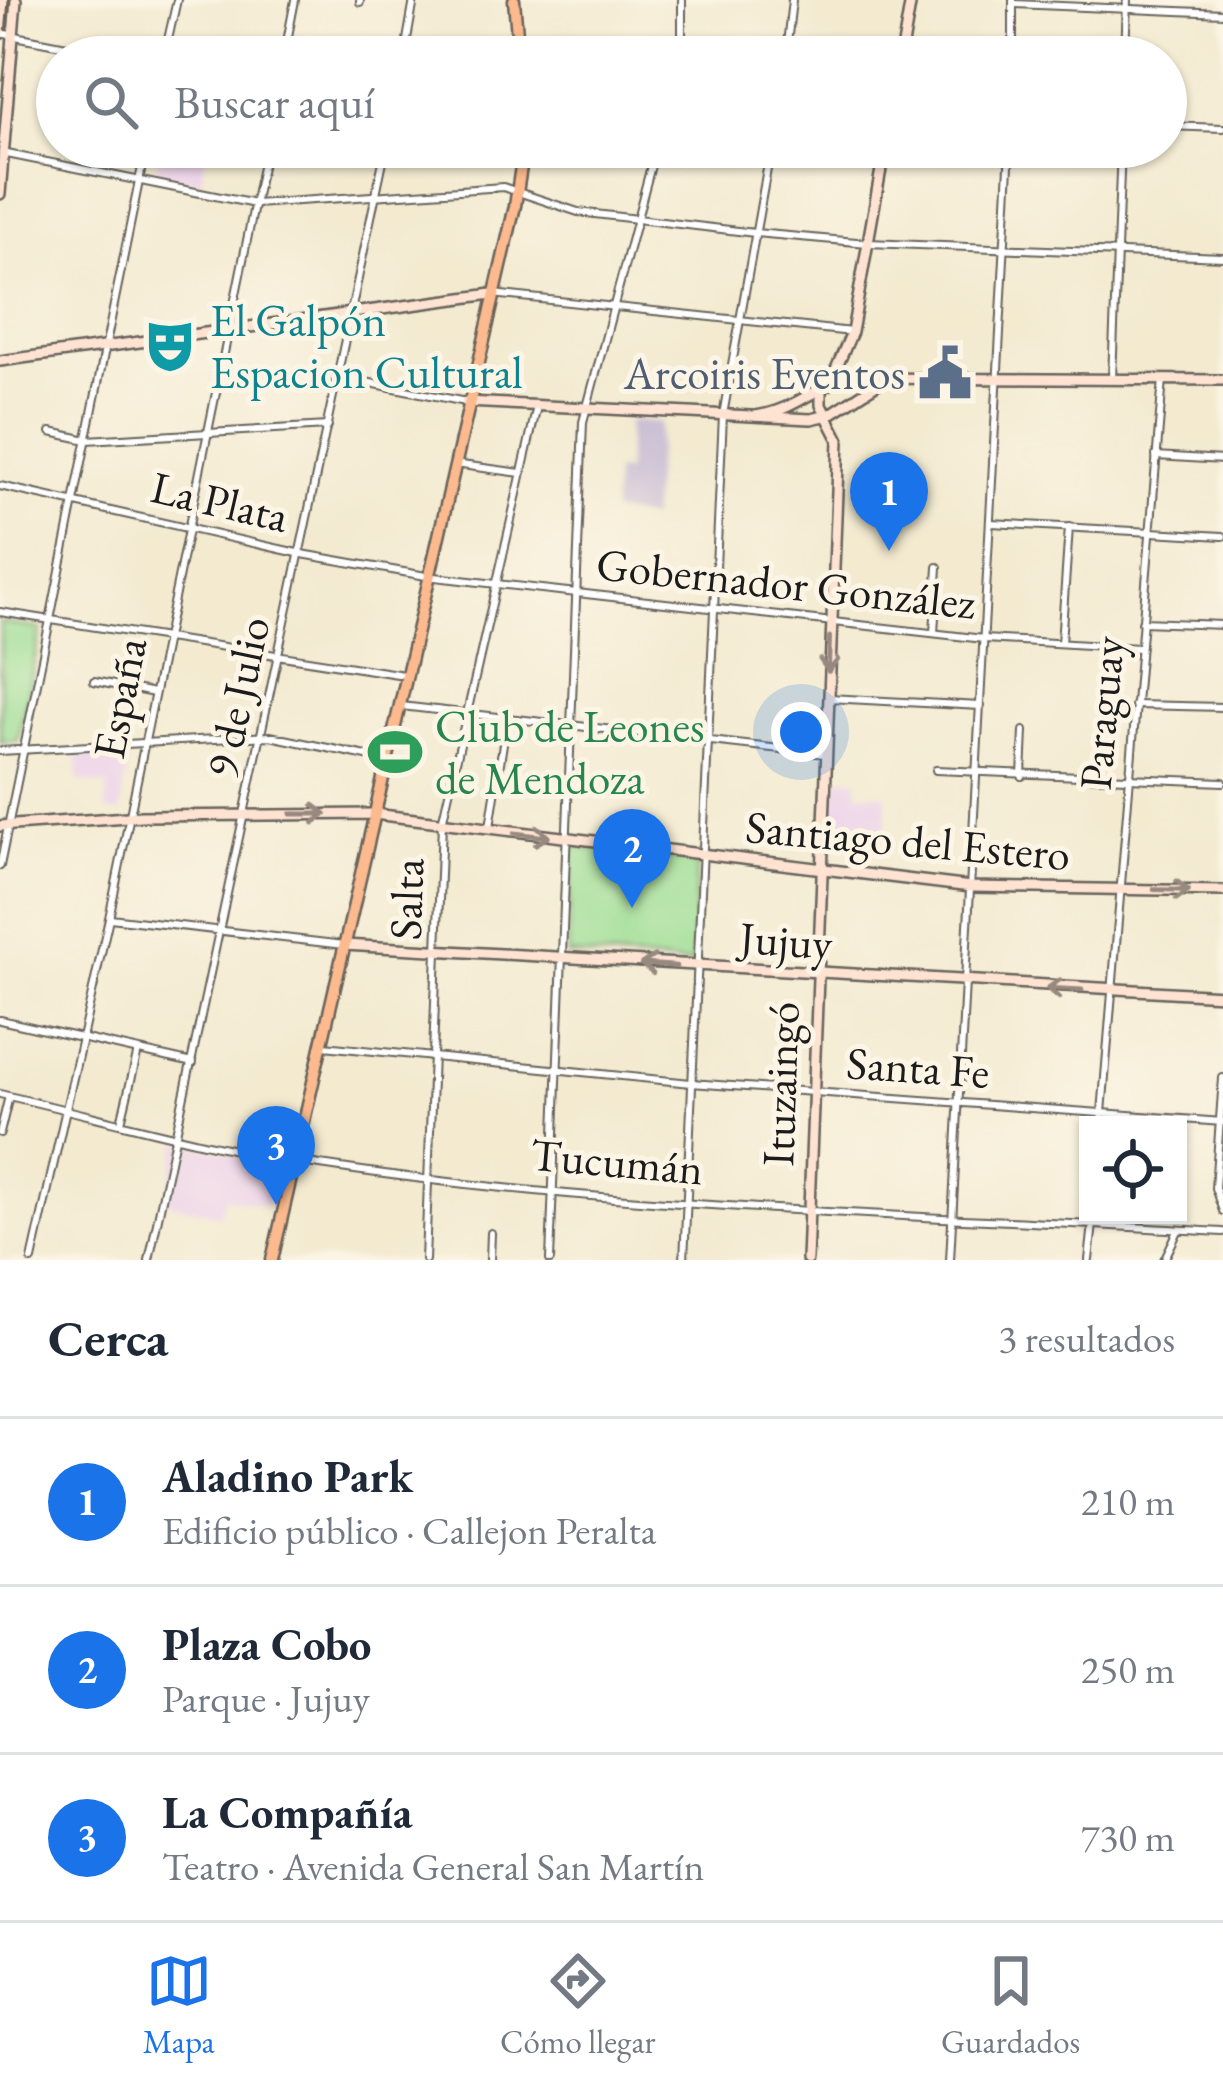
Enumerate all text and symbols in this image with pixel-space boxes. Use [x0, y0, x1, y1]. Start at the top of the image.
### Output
search box [36, 36, 1187, 168]
icon: search [78, 69, 144, 135]
text: Buscar aquí [174, 73, 374, 131]
place label: El Galpón Espacion Cultural [210, 291, 523, 401]
theatre icon: El Galpón Espacion Cultural [141, 317, 199, 375]
place label: Arcoiris Eventos [623, 344, 905, 402]
public building icon: Arcoiris Eventos [916, 344, 974, 402]
pin: 1 [850, 452, 928, 551]
street label: La Plata [146, 457, 294, 545]
street label: Gobernador González [594, 534, 978, 632]
street label: 9 de Julio [192, 611, 282, 783]
street label: España [79, 633, 159, 763]
street label: Paraguay [1065, 633, 1137, 792]
one-way arrow [817, 635, 840, 674]
place label: Club de Leones de Mendoza [435, 697, 704, 807]
your location [771, 702, 831, 762]
sports icon: Club de Leones de Mendoza [366, 723, 424, 781]
street label: Santiago del Estero [743, 797, 1073, 883]
one-way arrow [289, 803, 328, 825]
pin: 2 [593, 809, 671, 908]
one-way arrow [511, 824, 550, 846]
street label: Salta [376, 857, 436, 941]
one-way arrow [1152, 879, 1191, 902]
street label: Jujuy [734, 908, 834, 972]
one-way arrow [639, 953, 678, 976]
one-way arrow [1045, 977, 1084, 1000]
street label: Ituzaingó [748, 1001, 812, 1167]
street label: Santa Fe [845, 1033, 991, 1101]
pin: 3 [237, 1106, 315, 1205]
map controls [1079, 1116, 1187, 1224]
button: locate [1079, 1116, 1187, 1224]
street label: Tucumán [528, 1125, 706, 1197]
text: Cerca [48, 1305, 168, 1371]
text: 3 resultados [998, 1313, 1175, 1364]
text: Aladino Park [162, 1447, 413, 1505]
text: 1 [77, 1476, 97, 1527]
text: 210 m [1081, 1476, 1175, 1527]
text: Edificio público · Callejon Peralta [162, 1505, 656, 1556]
text: Plaza Cobo [162, 1615, 371, 1673]
text: 2 [77, 1644, 97, 1695]
text: 250 m [1081, 1644, 1175, 1695]
text: Parque · Jujuy [162, 1673, 370, 1724]
text: La Compañía [162, 1783, 412, 1841]
text: 3 [77, 1812, 97, 1863]
text: 730 m [1081, 1812, 1175, 1863]
text: Teatro · Avenida General San Martín [162, 1841, 704, 1892]
tab: Mapa [143, 1948, 215, 2063]
tab: Cómo llegar [500, 1948, 656, 2063]
tab: Guardados [941, 1948, 1080, 2063]

